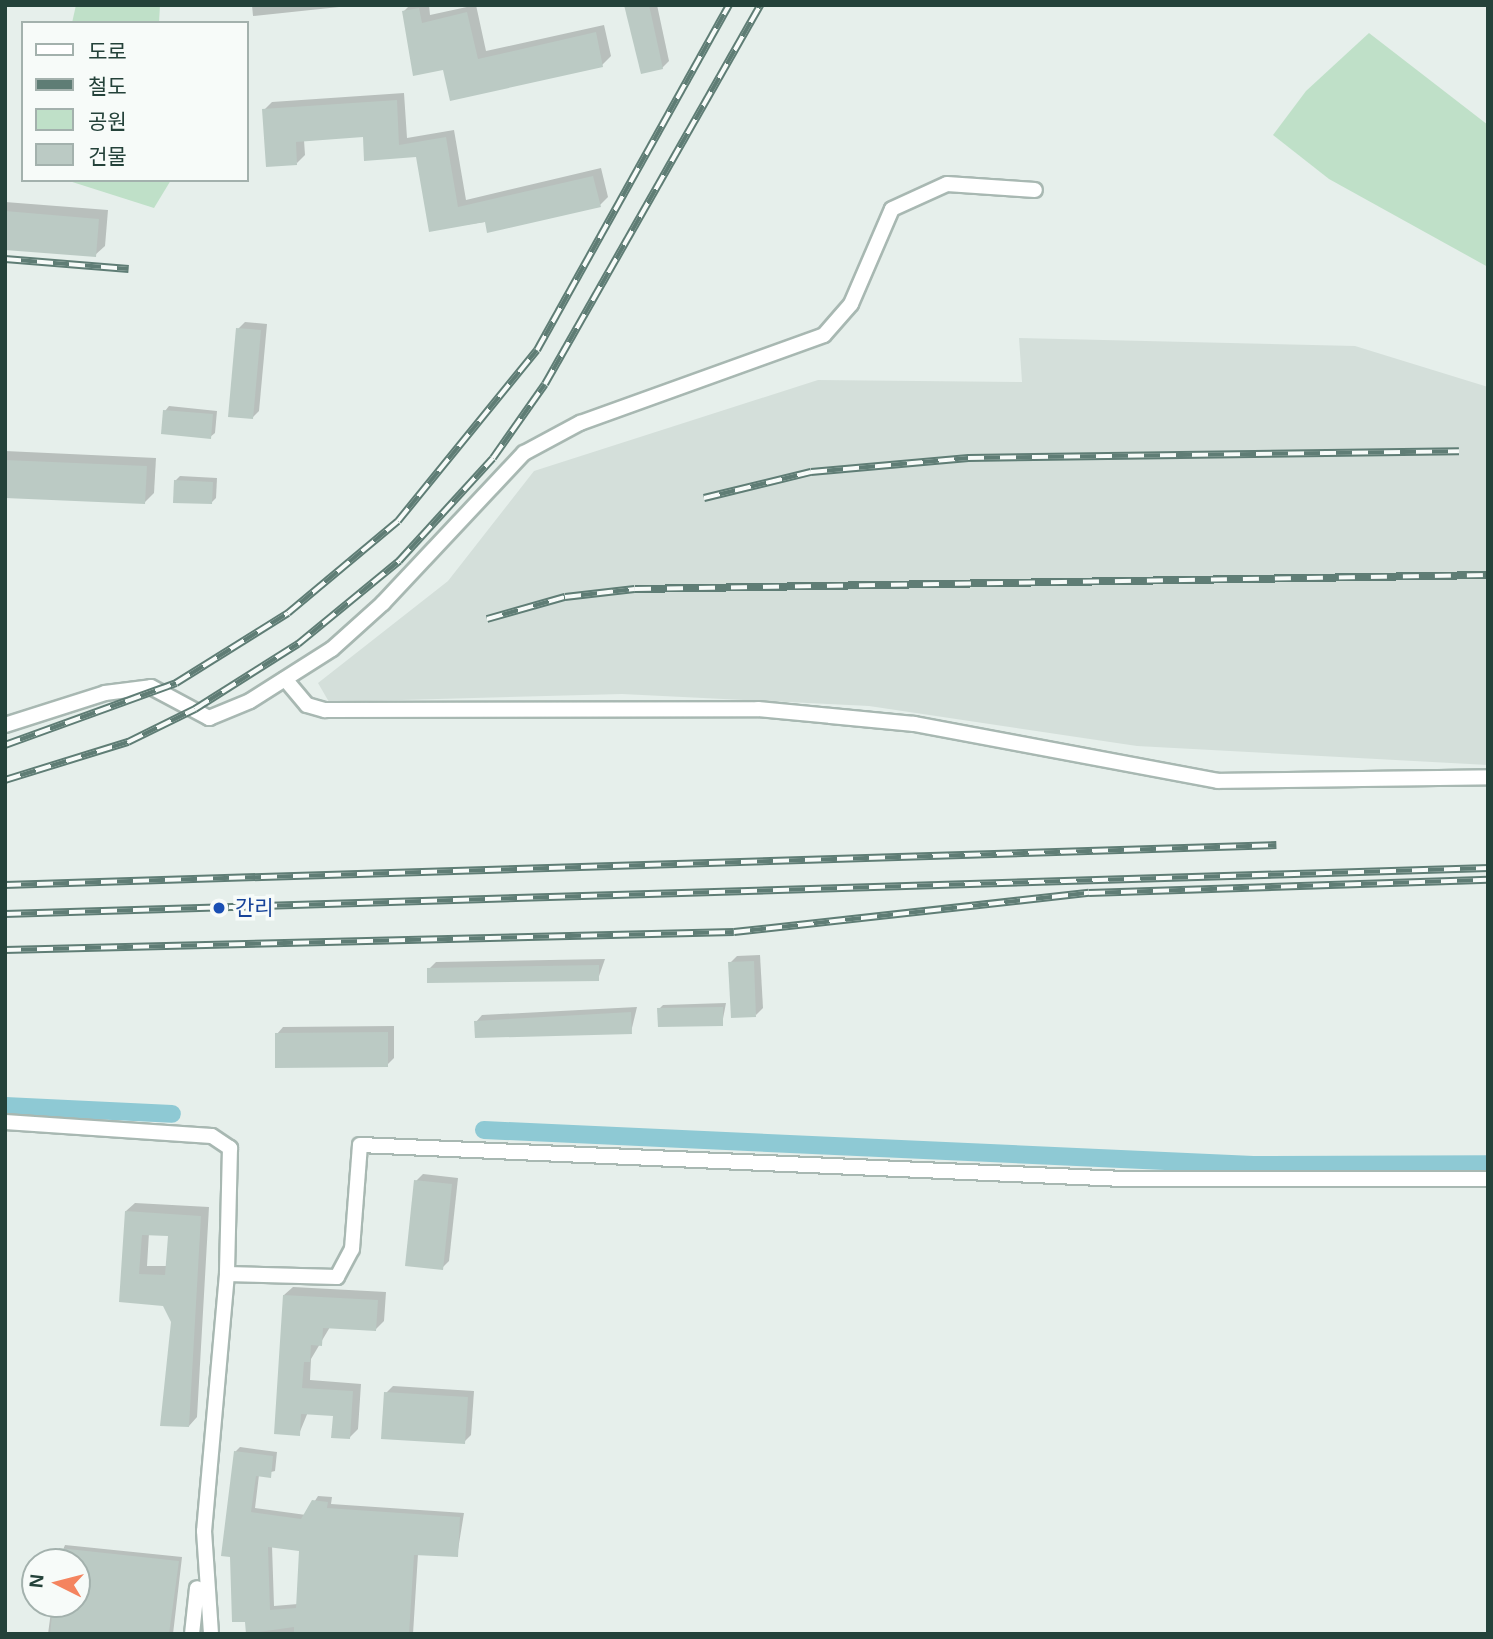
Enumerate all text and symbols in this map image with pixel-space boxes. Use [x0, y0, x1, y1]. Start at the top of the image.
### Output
legend [21, 21, 248, 182]
text: 도로 [88, 40, 127, 63]
text: 철도 [88, 75, 127, 98]
text: 공원 [88, 110, 127, 133]
text: 건물 [88, 145, 127, 168]
place label: 간리 [235, 895, 274, 921]
marker: 간리 [209, 898, 229, 918]
north arrow [21, 1548, 91, 1618]
text: N [25, 1573, 48, 1589]

